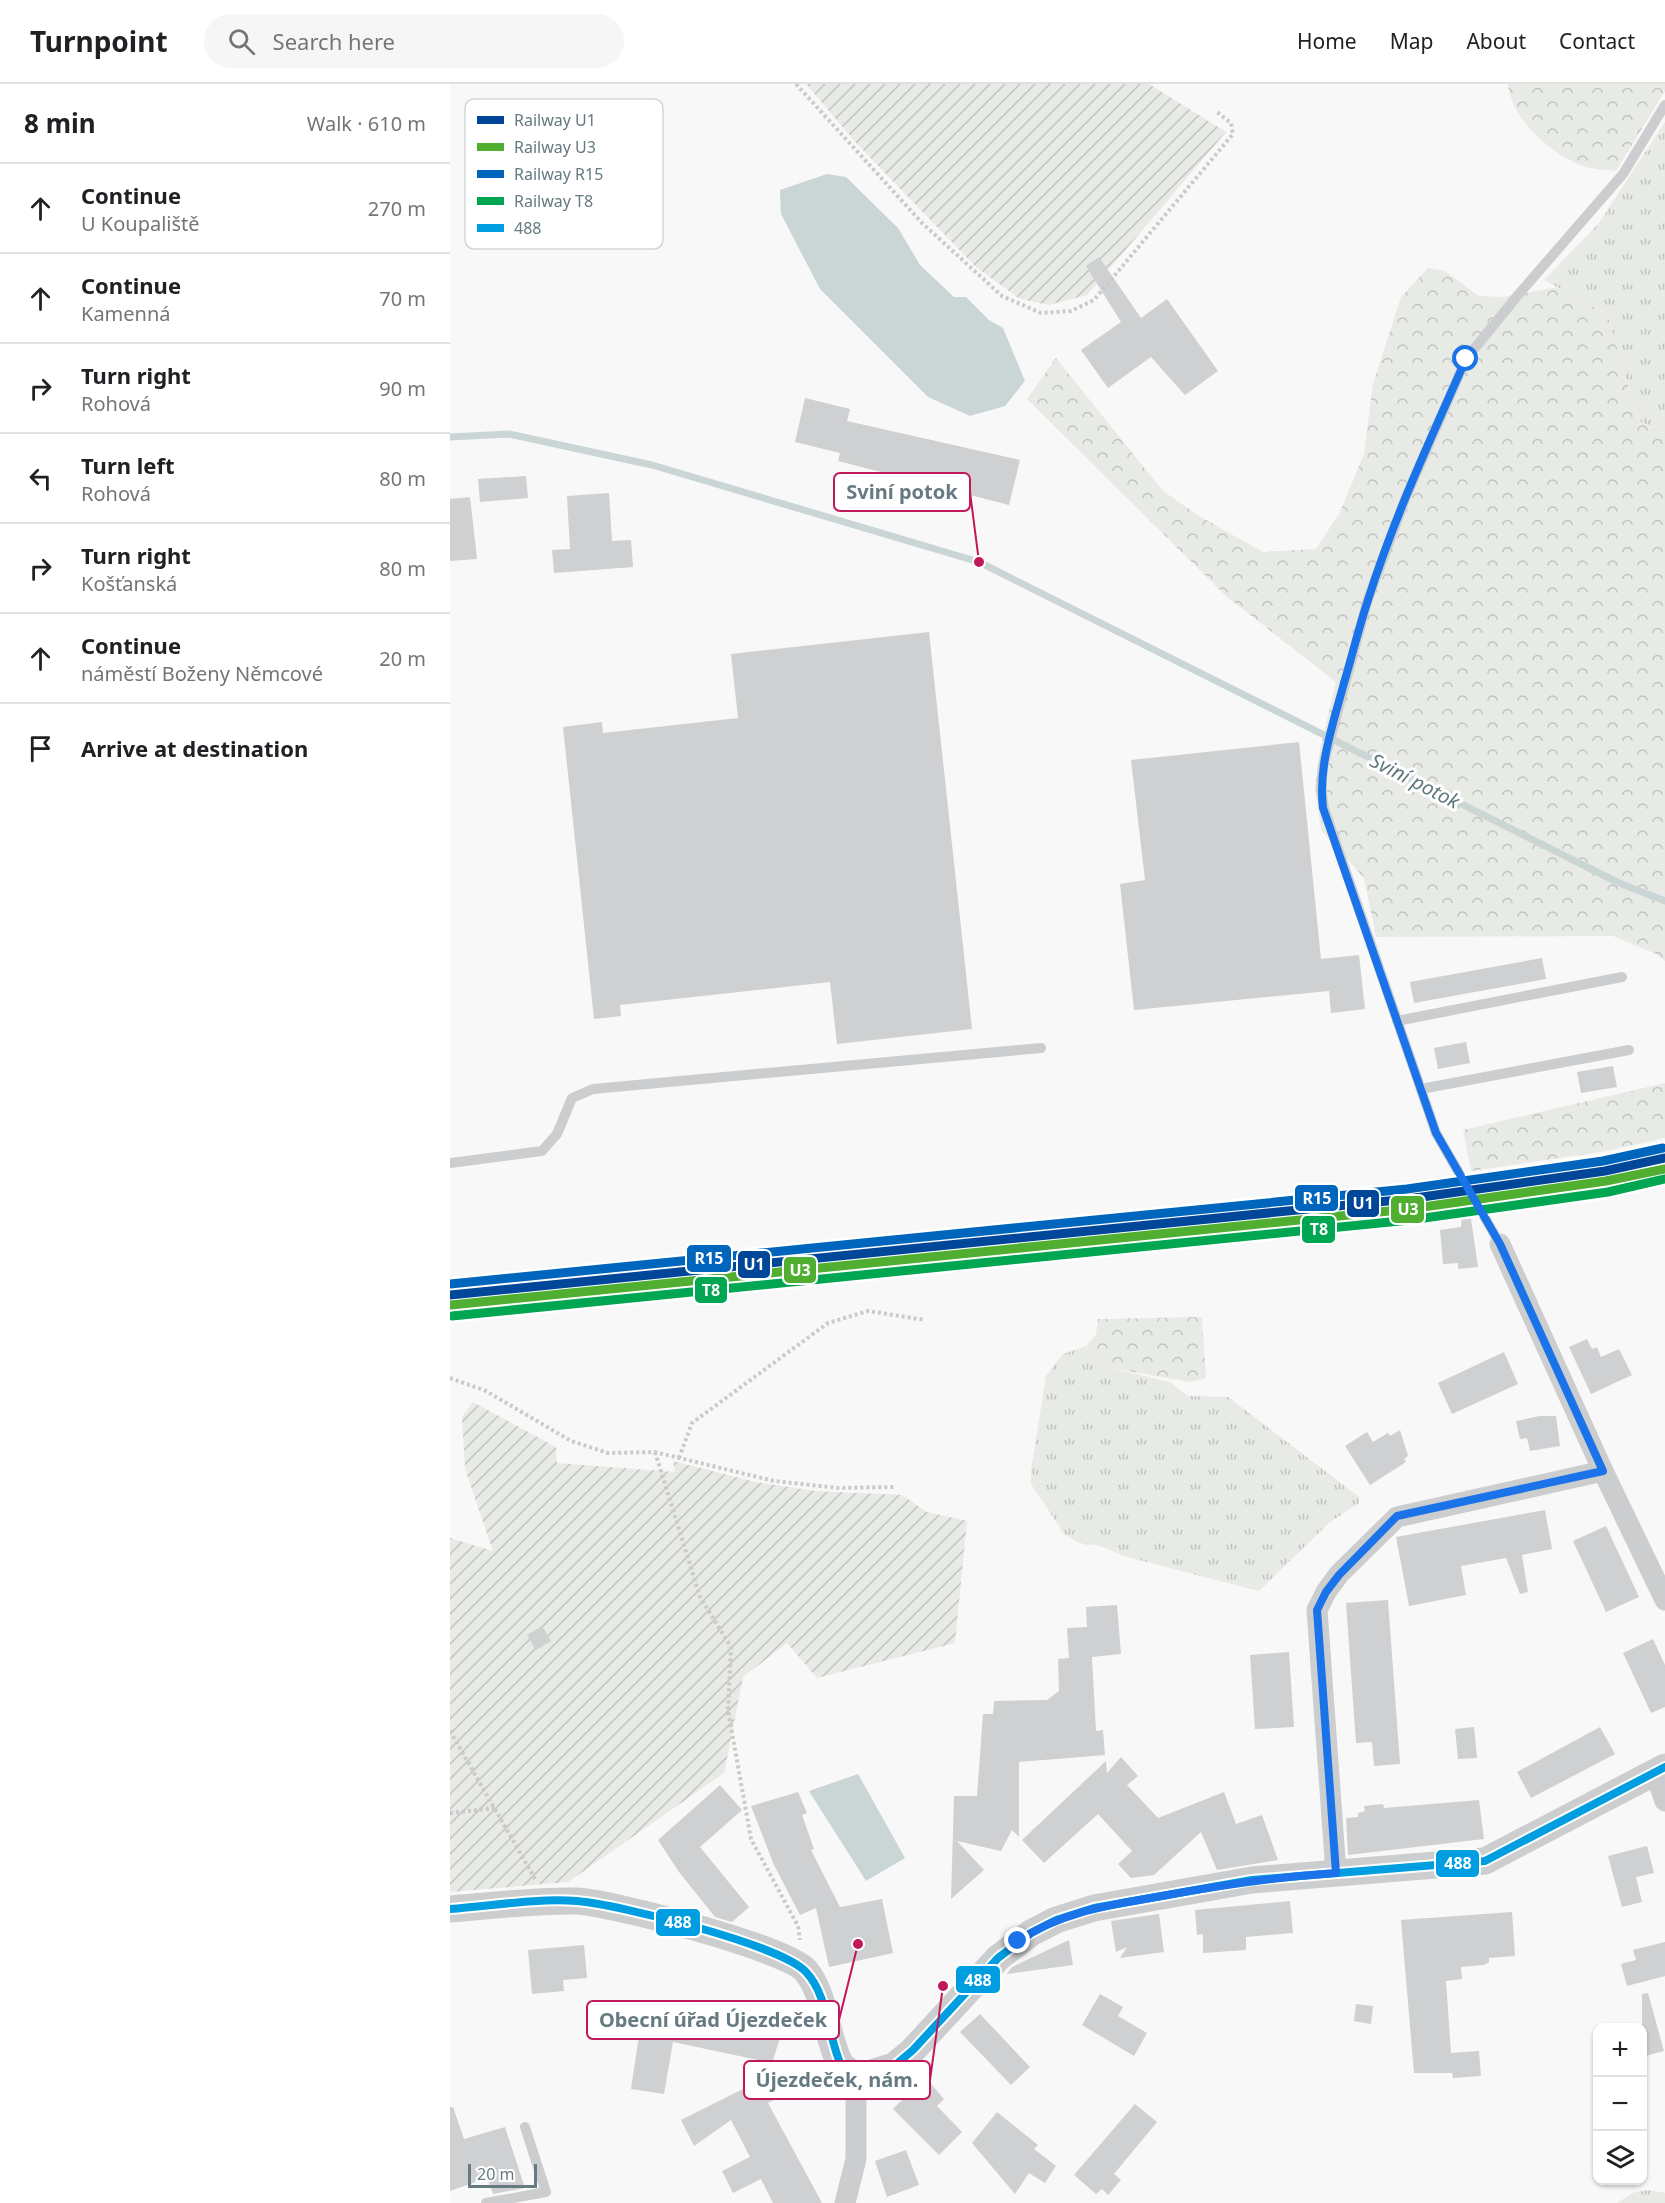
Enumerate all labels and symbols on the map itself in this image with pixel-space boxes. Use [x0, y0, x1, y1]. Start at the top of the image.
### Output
legend [465, 99, 663, 249]
text: Railway U1 [514, 109, 596, 131]
text: Railway U3 [514, 136, 596, 158]
text: Railway R15 [514, 163, 603, 185]
text: Railway T8 [514, 190, 593, 212]
text: 488 [514, 217, 541, 239]
route start [1452, 345, 1478, 371]
callout: Sviní potok [834, 473, 970, 511]
text: Sviní potok [846, 478, 958, 505]
water label: Sviní potok [1366, 746, 1466, 815]
line badge: R15 [1294, 1184, 1339, 1212]
text: R15 [1303, 1187, 1331, 1209]
line badge: U1 [1346, 1189, 1380, 1218]
text: U1 [1352, 1192, 1374, 1214]
line badge: U3 [1390, 1195, 1425, 1224]
text: U3 [1397, 1198, 1419, 1220]
line badge: T8 [1301, 1215, 1336, 1244]
text: T8 [1310, 1218, 1328, 1240]
line badge: R15 [686, 1244, 732, 1273]
text: R15 [695, 1247, 723, 1269]
line badge: U1 [737, 1250, 771, 1279]
text: U1 [743, 1253, 765, 1275]
line badge: U3 [783, 1256, 817, 1284]
text: U3 [789, 1259, 811, 1281]
line badge: T8 [694, 1276, 728, 1304]
text: T8 [702, 1279, 720, 1301]
line badge: 488 [1435, 1849, 1480, 1878]
text: 488 [1444, 1852, 1472, 1874]
line badge: 488 [655, 1908, 701, 1937]
text: 488 [664, 1911, 692, 1933]
route end [1004, 1927, 1030, 1953]
line badge: 488 [955, 1965, 1001, 1994]
text: 488 [964, 1969, 992, 1991]
callout: Obecní úřad Újezdeček [587, 2001, 839, 2039]
text: Obecní úřad Újezdeček [599, 2006, 828, 2033]
callout: Újezdeček, nám. [744, 2061, 930, 2099]
text: Újezdeček, nám. [756, 2066, 918, 2093]
scale bar [468, 2161, 537, 2188]

